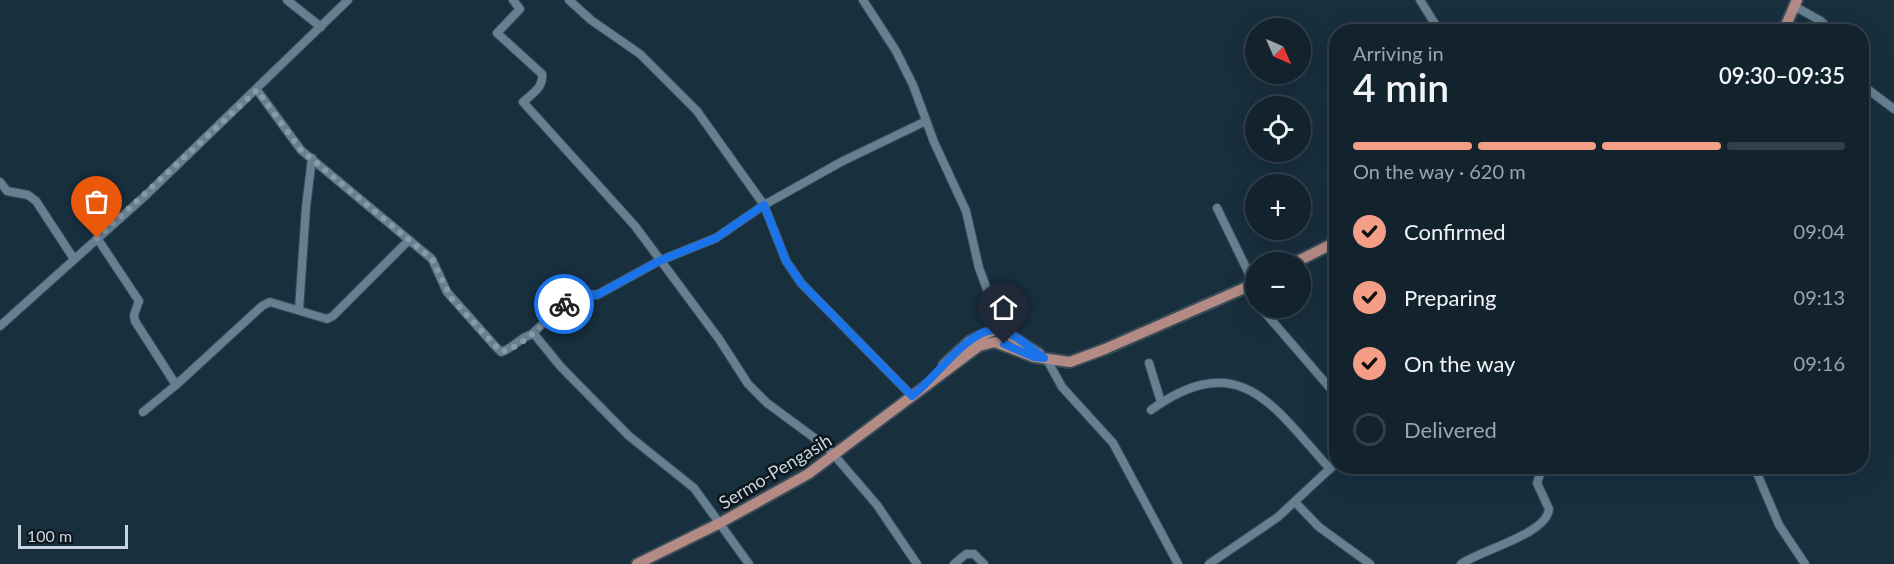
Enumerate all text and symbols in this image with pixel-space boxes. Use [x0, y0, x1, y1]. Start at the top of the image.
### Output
north arrow [1245, 18, 1311, 84]
map controls [1245, 18, 1311, 318]
text: Arriving in [1353, 41, 1444, 65]
text: 09:30–09:35 [1719, 62, 1845, 89]
text: 4 min [1353, 64, 1449, 110]
button: locate [1245, 96, 1311, 162]
text: On the way · 620 m [1353, 159, 1526, 183]
button: + [1245, 174, 1311, 240]
pin [71, 176, 122, 238]
icon: bag [80, 185, 113, 218]
icon: check [1353, 215, 1386, 248]
text: Confirmed [1404, 218, 1506, 245]
text: 09:04 [1794, 219, 1845, 243]
button: − [1245, 252, 1311, 318]
courier [534, 274, 594, 334]
icon: check [1353, 281, 1386, 314]
pin [978, 282, 1029, 344]
text: Preparing [1404, 284, 1496, 311]
text: 09:13 [1794, 285, 1845, 309]
icon: bike [548, 288, 581, 321]
icon: home [987, 291, 1020, 324]
icon: check [1353, 347, 1386, 380]
text: On the way [1404, 350, 1515, 377]
text: 09:16 [1794, 351, 1845, 375]
text: Delivered [1404, 416, 1497, 443]
street label: Sermo-Pengasih [715, 429, 835, 513]
scale bar [18, 522, 128, 550]
text: 100 m [27, 526, 72, 545]

